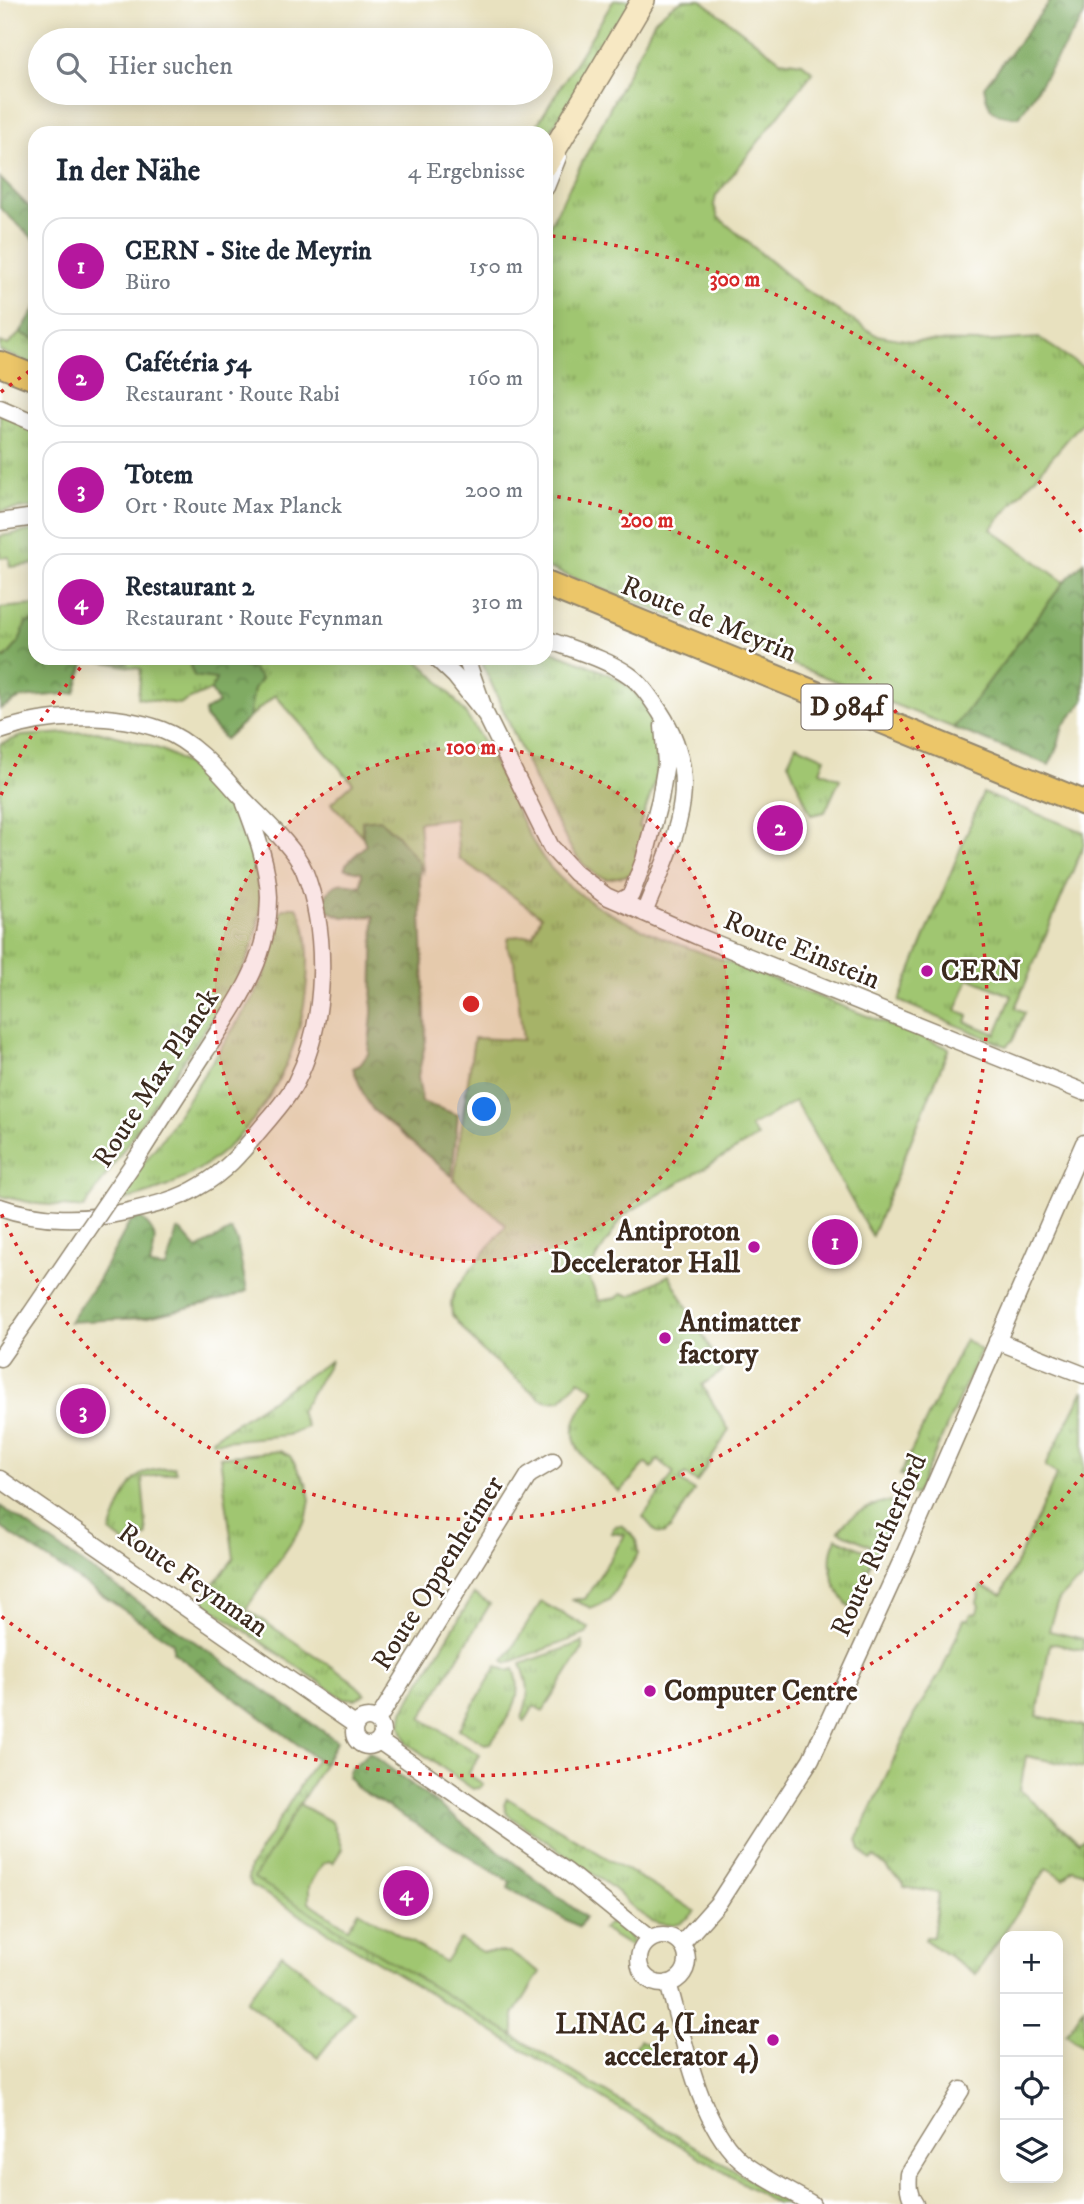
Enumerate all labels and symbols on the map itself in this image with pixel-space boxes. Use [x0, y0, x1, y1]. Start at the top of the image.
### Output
text: 300 m [710, 267, 761, 293]
text: 200 m [620, 508, 674, 534]
street label: Route de Meyrin [616, 568, 802, 670]
road number: D 984f [802, 684, 892, 730]
text: 100 m [446, 735, 496, 761]
pin: 2 [757, 802, 803, 854]
street label: Route Einstein [719, 903, 886, 997]
place label: CERN [941, 954, 1021, 989]
marker: CERN [919, 963, 935, 979]
street label: Route Max Planck [85, 982, 227, 1174]
centre of rings [459, 992, 483, 1016]
your location [467, 1092, 501, 1126]
place label: Antiproton Decelerator Hall [551, 1214, 741, 1281]
pin: 1 [812, 1216, 858, 1268]
marker: Antiproton Decelerator Hall [746, 1239, 762, 1255]
place label: Antimatter factory [678, 1305, 801, 1372]
marker: Antimatter factory [657, 1330, 673, 1346]
pin: 3 [60, 1385, 106, 1437]
street label: Route Rutherford [823, 1448, 935, 1642]
street label: Route Oppenheimer [364, 1469, 512, 1677]
street label: Route Feynman [111, 1515, 275, 1645]
place label: Computer Centre [664, 1674, 858, 1709]
marker: Computer Centre [642, 1683, 658, 1699]
pin: 4 [383, 1867, 429, 1919]
place label: LINAC 4 (Linear accelerator 4) [556, 2007, 760, 2074]
marker: LINAC 4 (Linear accelerator 4) [765, 2032, 781, 2048]

